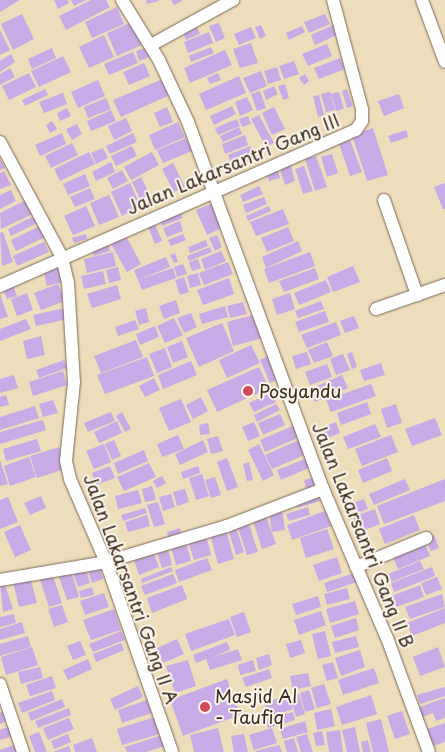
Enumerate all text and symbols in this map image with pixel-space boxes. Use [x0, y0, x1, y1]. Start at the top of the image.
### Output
street label: Jalan Lakarsantri Gang III [122, 109, 344, 219]
place label: Posyandu [259, 380, 341, 402]
marker: Posyandu [241, 384, 255, 398]
street label: Jalan Lakarsantri Gang II B [307, 418, 419, 652]
street label: Jalan Lakarsantri Gang II A [79, 470, 183, 708]
place label: Masjid Al - Taufiq [215, 686, 297, 729]
marker: Masjid Al - Taufiq [199, 701, 211, 713]

